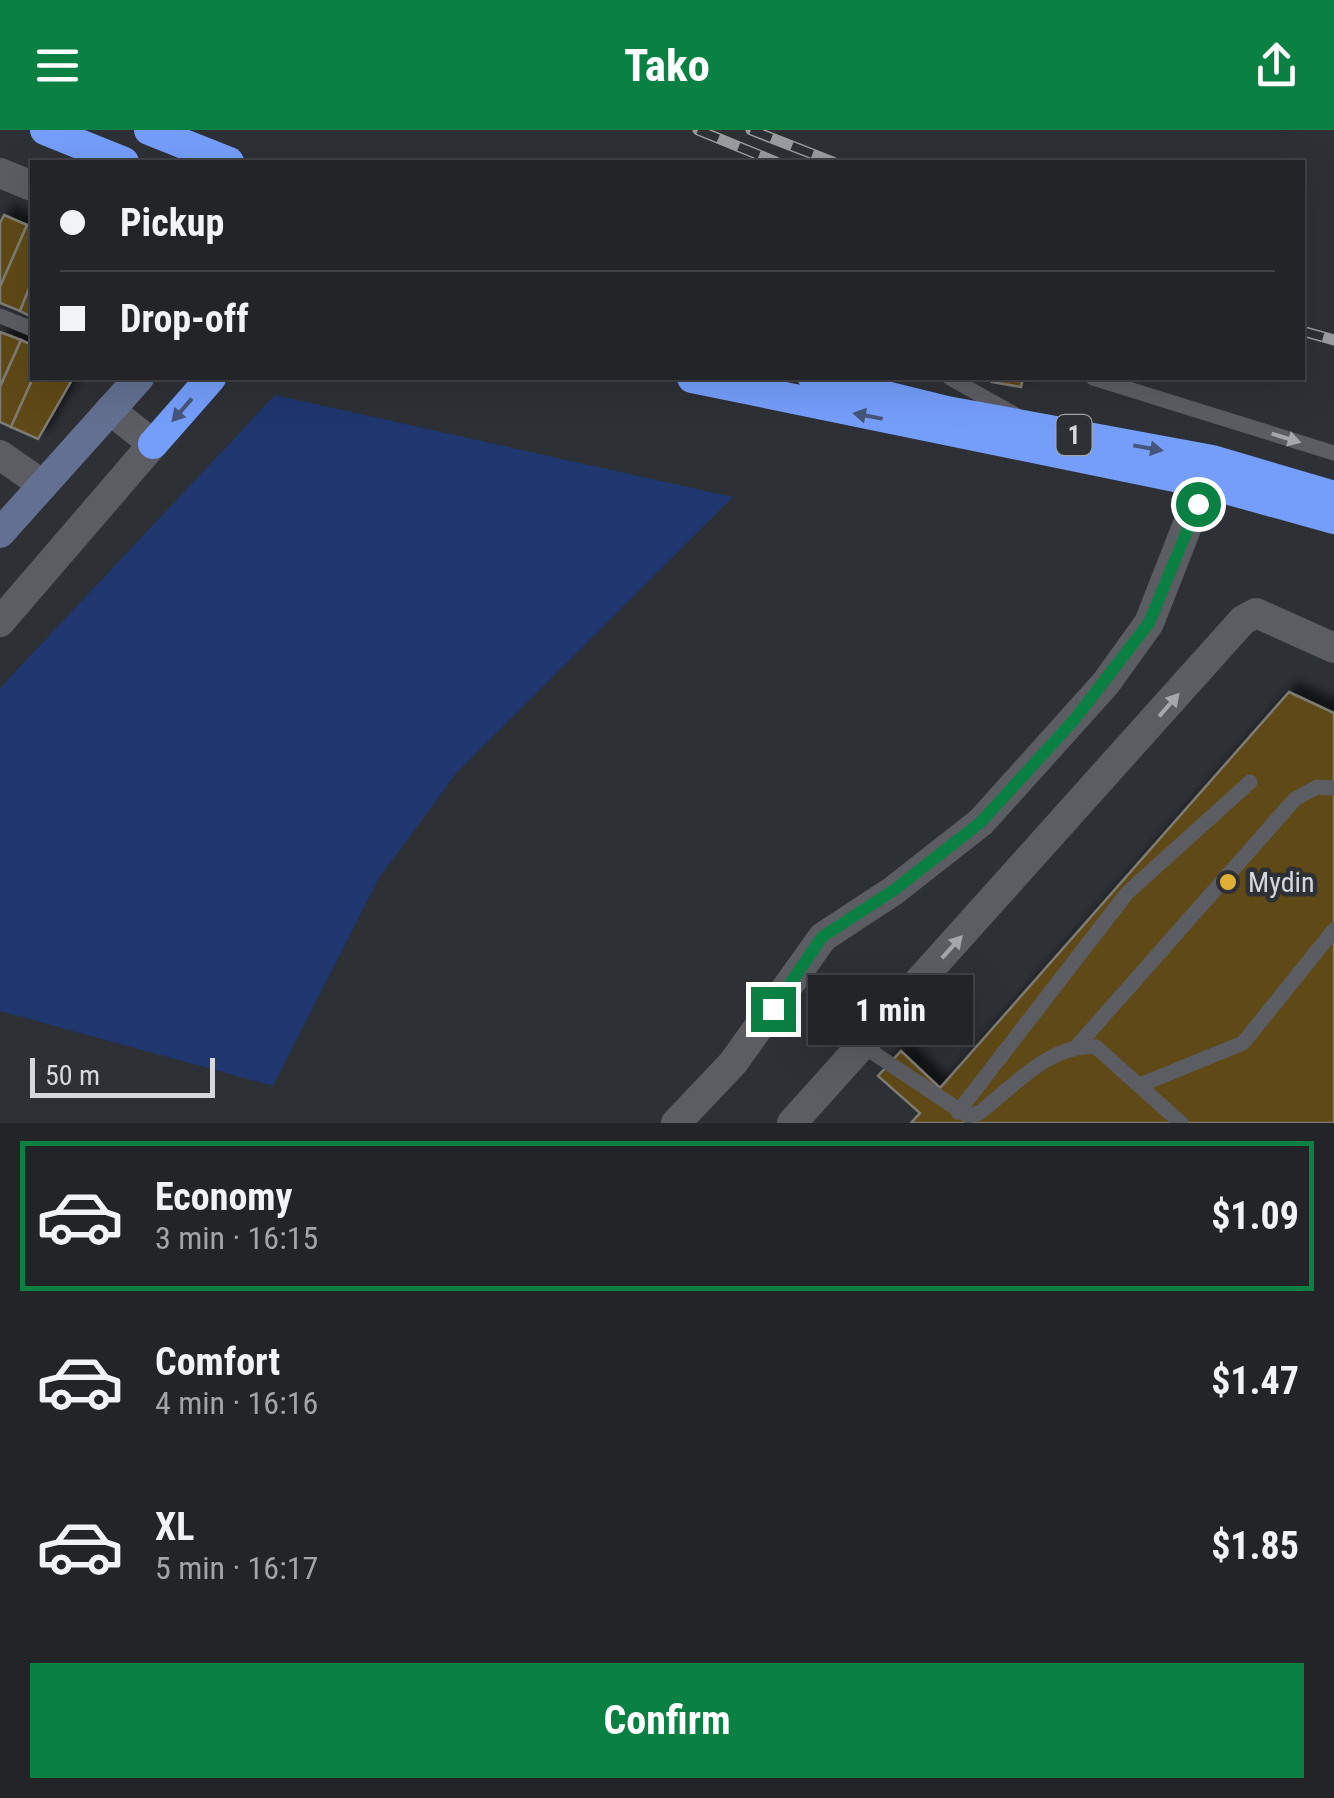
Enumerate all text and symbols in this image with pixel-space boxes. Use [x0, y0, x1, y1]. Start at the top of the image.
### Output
icon: menu [30, 38, 85, 93]
icon: share [1249, 38, 1304, 93]
text: Tako [624, 39, 710, 92]
text: Pickup [120, 201, 224, 245]
text: Drop-off [120, 297, 249, 341]
one-way arrow [171, 397, 193, 422]
one-way arrow [853, 408, 884, 424]
road number: 1 [1056, 415, 1092, 455]
one-way arrow [1271, 431, 1302, 446]
one-way arrow [1132, 441, 1164, 456]
route start [1176, 482, 1221, 527]
one-way arrow [1157, 693, 1179, 718]
place label: Mydin [1248, 866, 1315, 899]
marker: Mydin [1217, 871, 1239, 893]
one-way arrow [940, 935, 962, 960]
callout: 1 min [808, 974, 973, 1044]
route end [751, 987, 796, 1032]
text: 1 min [855, 991, 926, 1029]
scale bar [30, 1053, 215, 1098]
text: 50 m [45, 1059, 100, 1092]
icon: car [35, 1171, 125, 1261]
text: Economy [155, 1175, 292, 1219]
text: $1.09 [1211, 1194, 1299, 1238]
text: 3 min · 16:15 [155, 1219, 318, 1257]
icon: car [35, 1336, 125, 1426]
text: Comfort [155, 1340, 280, 1384]
text: $1.47 [1211, 1359, 1299, 1403]
text: 4 min · 16:16 [155, 1384, 318, 1422]
icon: car [35, 1501, 125, 1591]
text: XL [155, 1505, 194, 1549]
text: $1.85 [1211, 1524, 1299, 1568]
text: 5 min · 16:17 [155, 1549, 318, 1587]
button: Confirm [30, 1663, 1304, 1778]

